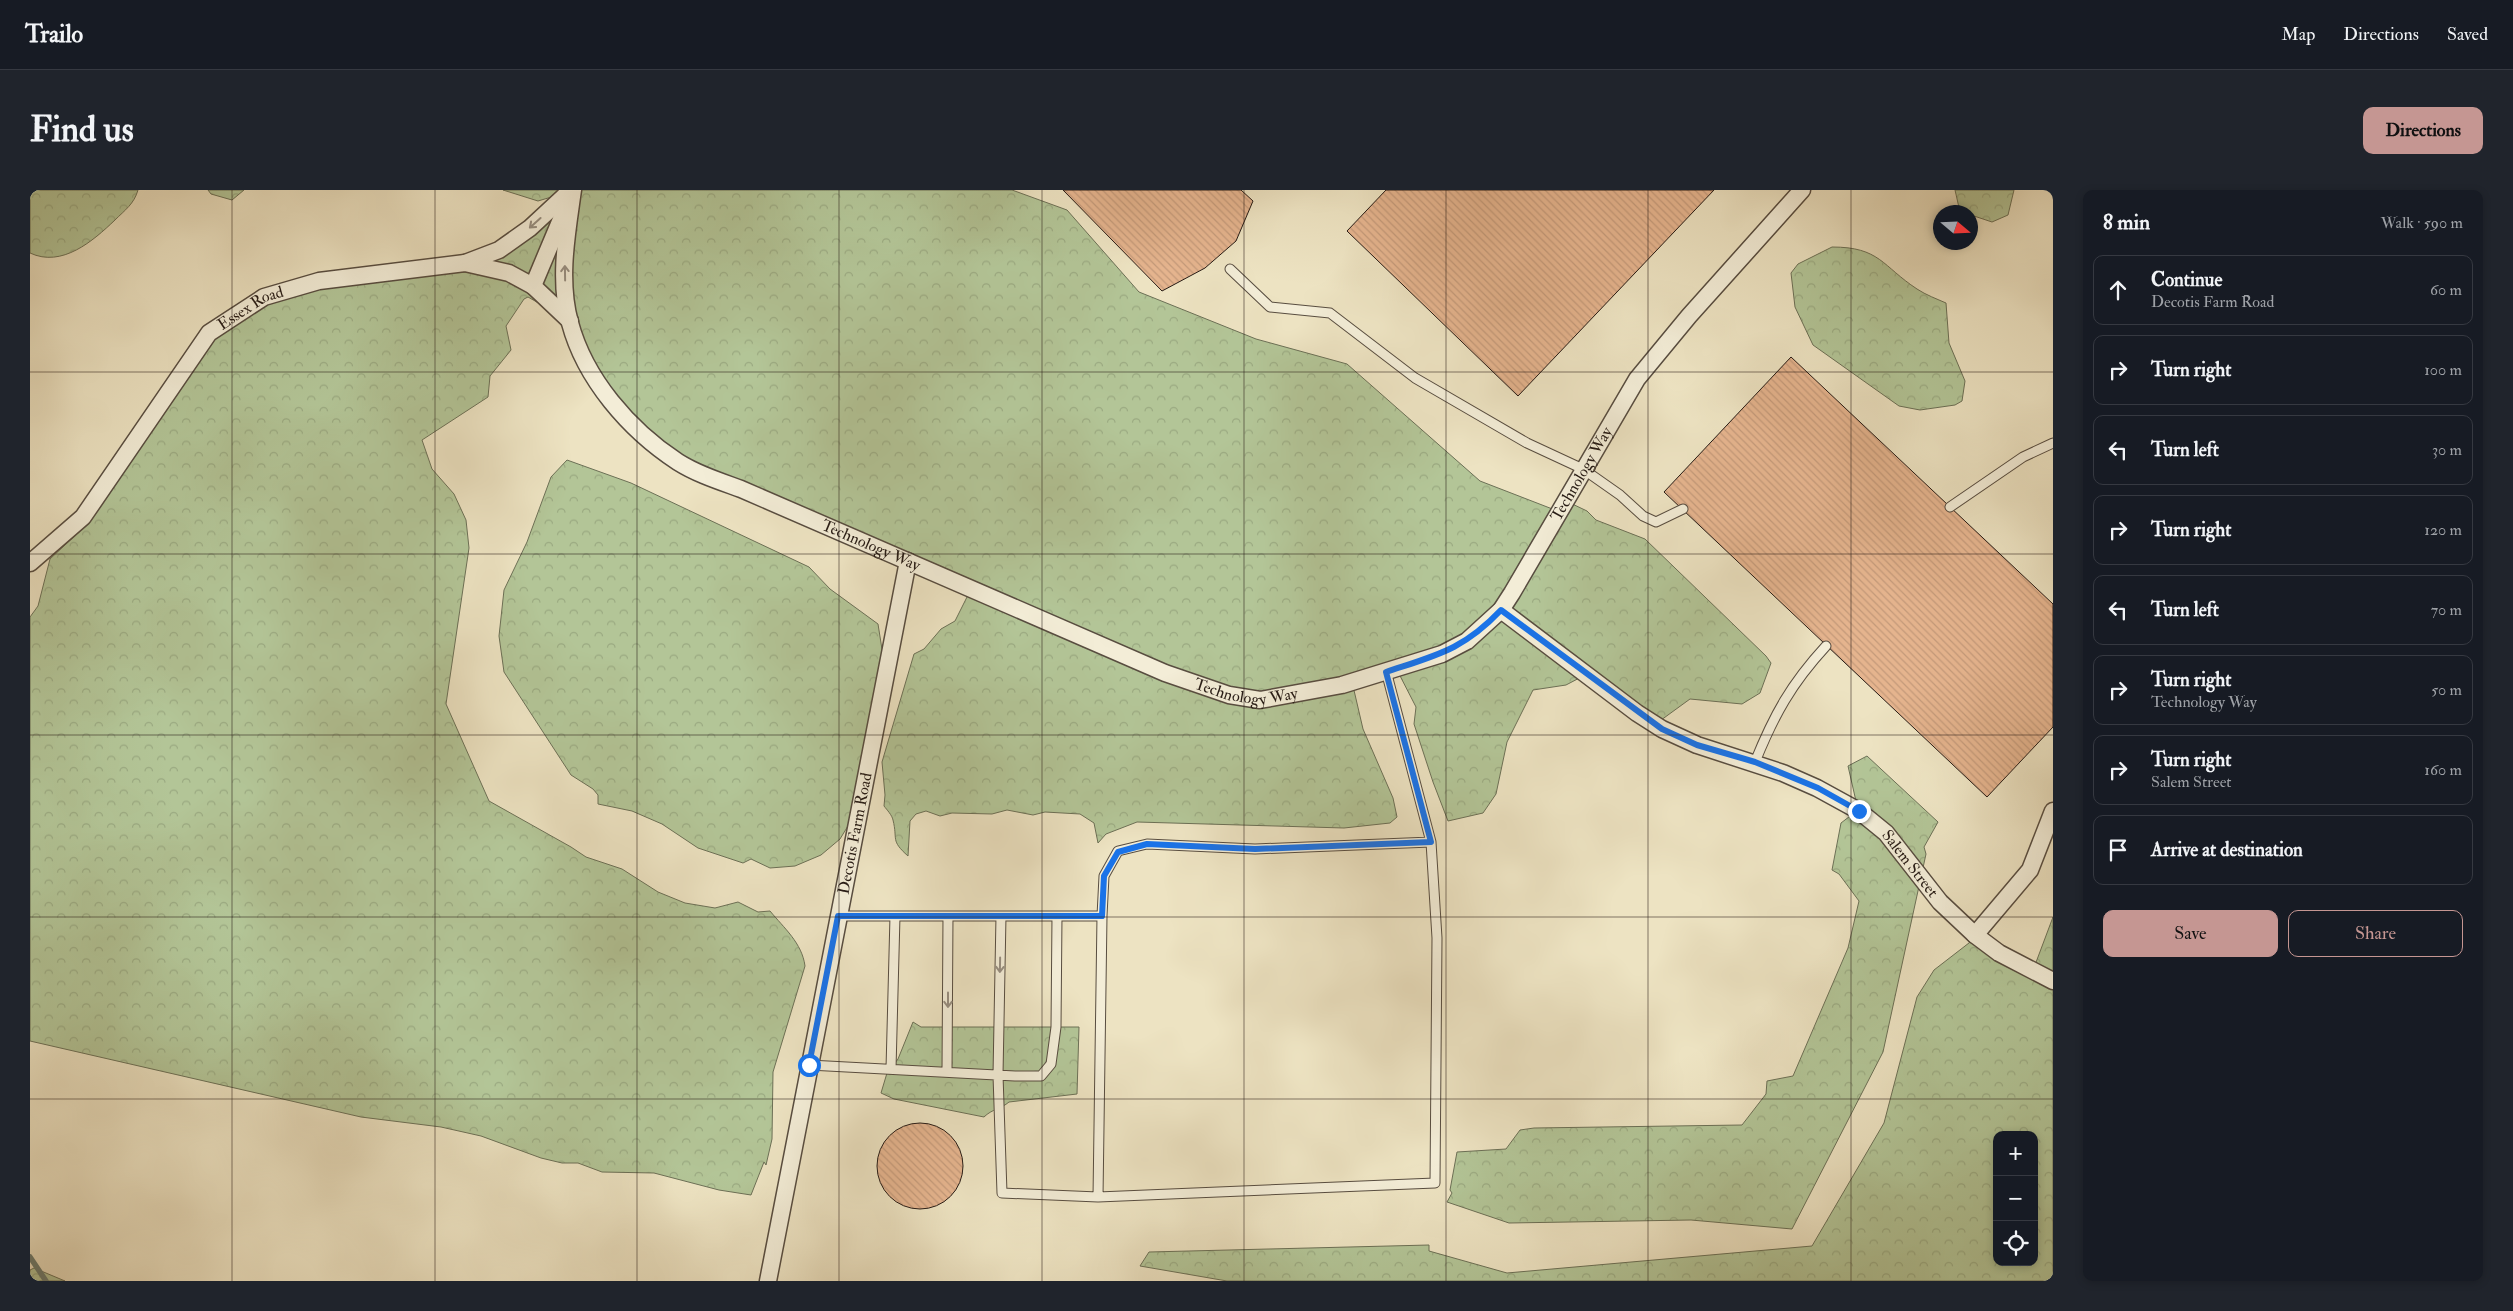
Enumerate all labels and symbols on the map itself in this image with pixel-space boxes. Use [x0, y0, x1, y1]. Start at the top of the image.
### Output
north arrow [1933, 205, 1978, 250]
one-way arrow [528, 217, 541, 229]
one-way arrow [560, 265, 570, 282]
street label: Essex Road [214, 282, 286, 335]
street label: Technology Way [1546, 422, 1617, 525]
street label: Technology Way [818, 515, 924, 576]
street label: Technology Way [1192, 674, 1300, 710]
street label: Decotis Farm Road [833, 771, 877, 896]
route end [1848, 800, 1871, 823]
street label: Salem Street [1877, 826, 1943, 902]
one-way arrow [995, 956, 1005, 973]
one-way arrow [943, 992, 953, 1008]
route start [798, 1054, 821, 1077]

